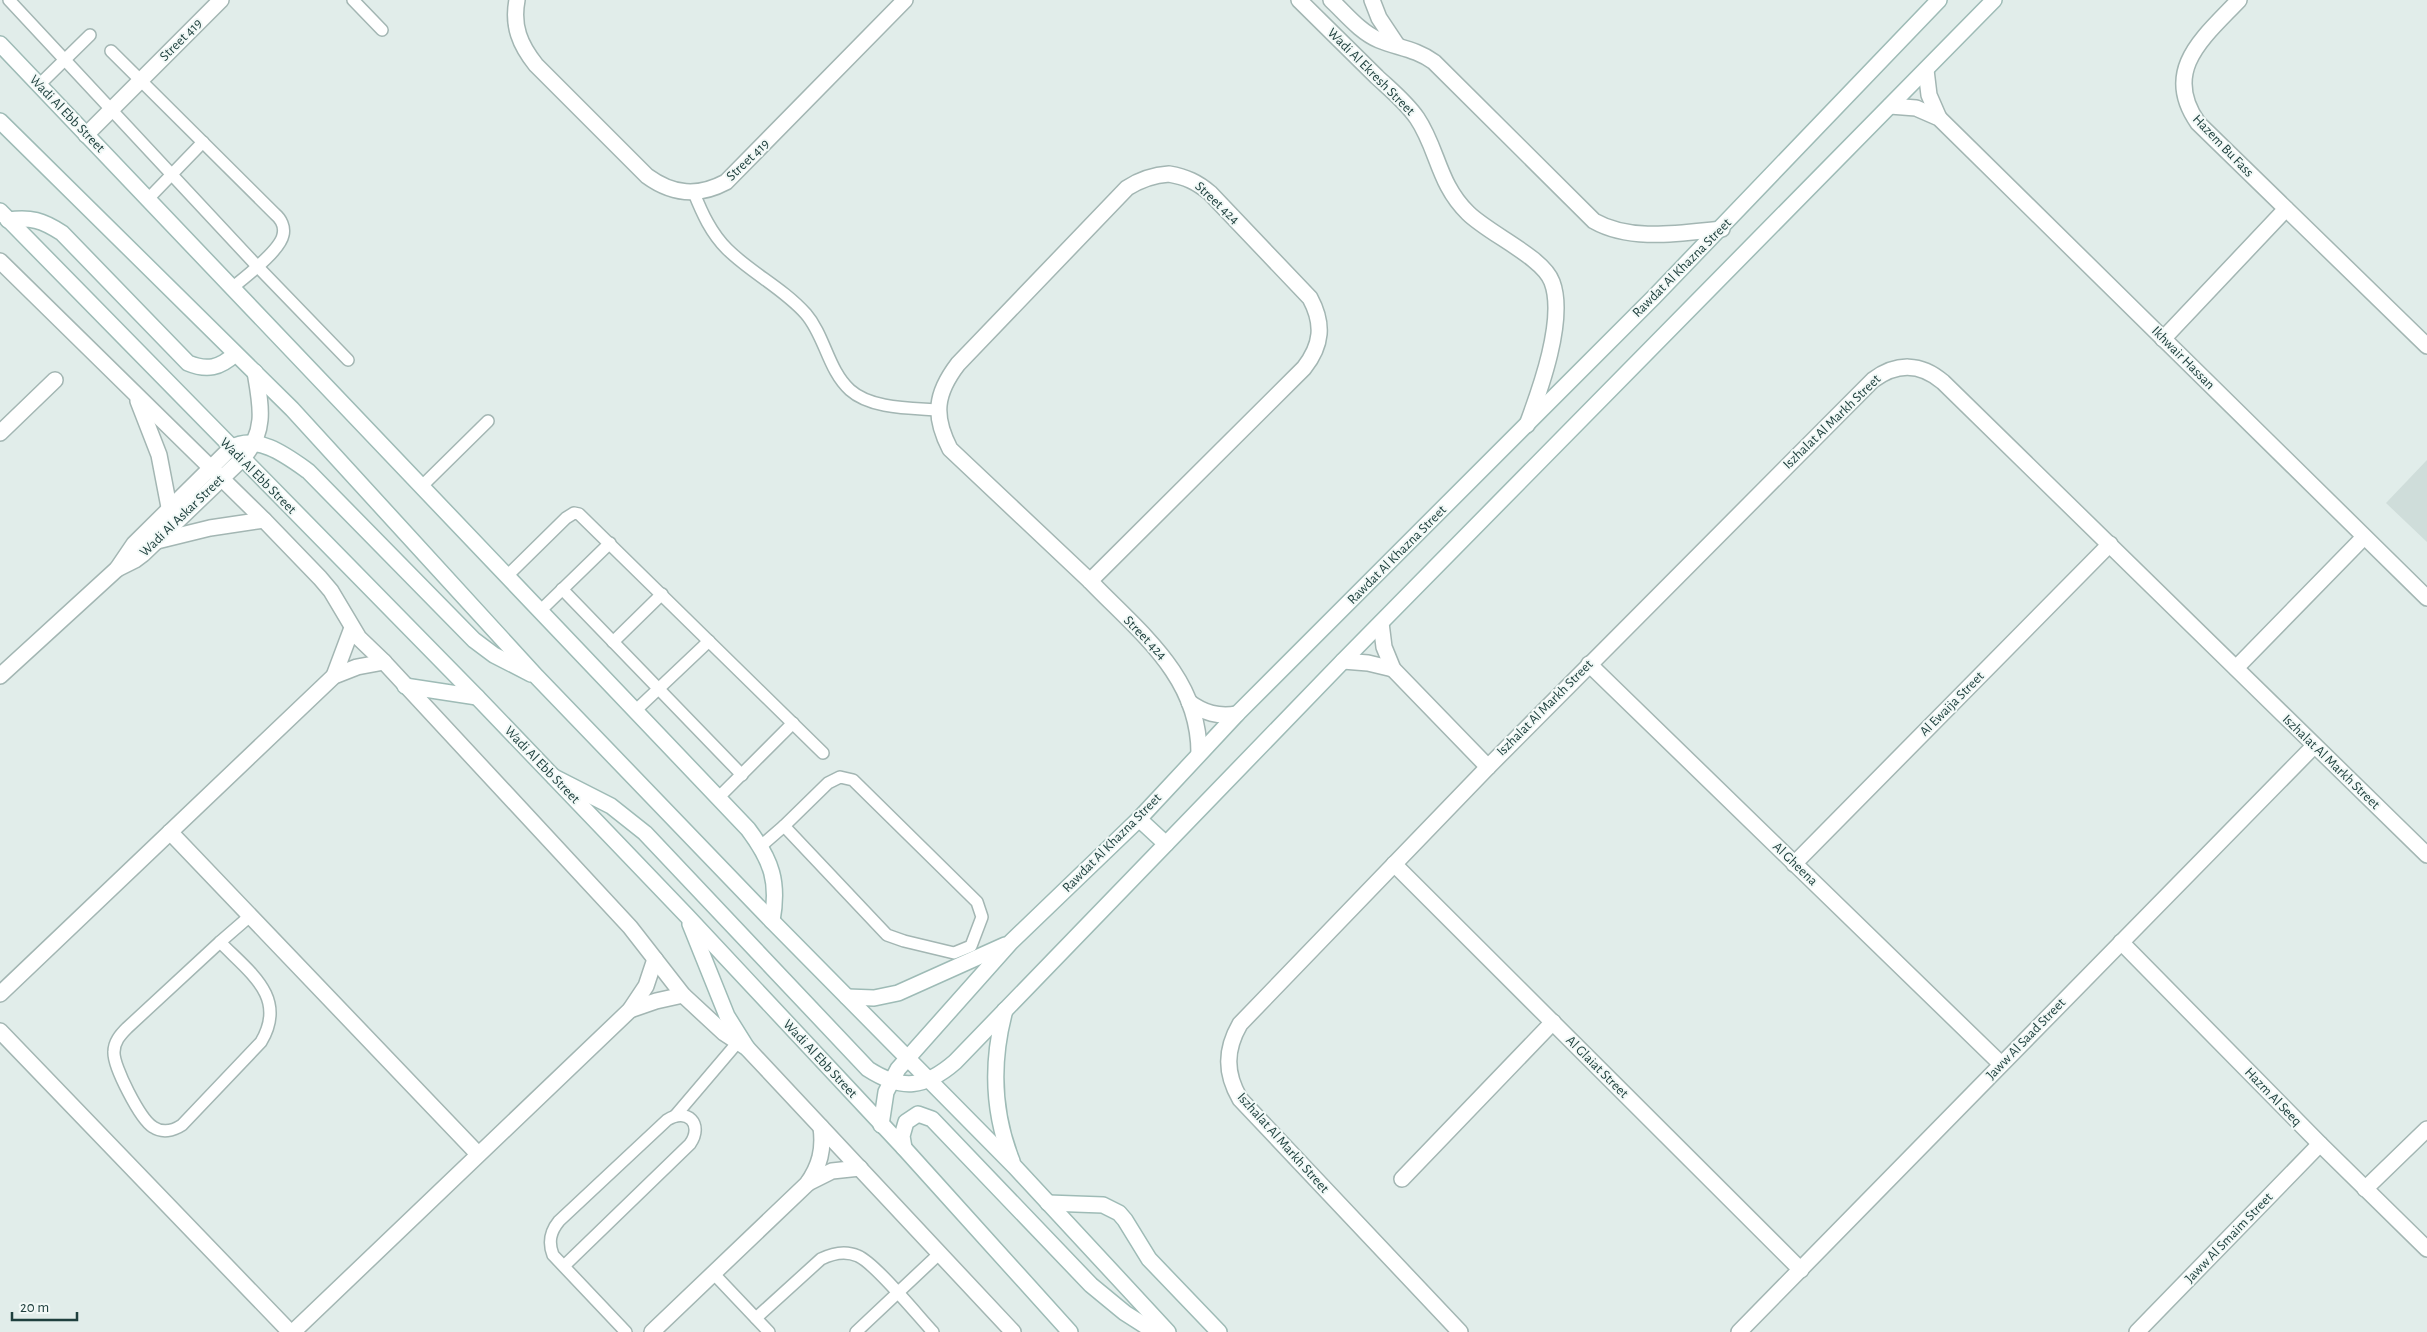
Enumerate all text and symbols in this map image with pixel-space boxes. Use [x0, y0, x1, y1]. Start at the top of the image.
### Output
street label: Street 419 [157, 16, 205, 64]
street label: Wadi Al Ekresh Street [1325, 26, 1418, 119]
street label: Wadi Al Ebb Street [27, 73, 108, 156]
street label: Hazem Bu Fass [2190, 112, 2256, 180]
street label: Street 419 [724, 136, 772, 184]
street label: Street 424 [1192, 179, 1242, 227]
street label: Rawdat Al Khazna Street [1630, 215, 1735, 320]
street label: Ikhwair Hassan [2149, 324, 2217, 392]
street label: Iszhalat Al Markh Street [1781, 372, 1884, 472]
street label: Wadi Al Ebb Street [217, 435, 299, 517]
street label: Wadi Al Askar Street [137, 472, 227, 559]
street label: Rawdat Al Khazna Street [1345, 502, 1450, 607]
street label: Street 424 [1121, 613, 1169, 663]
street label: Iszhalat Al Markh Street [1494, 657, 1596, 759]
street label: Al Ewaija Street [1917, 669, 1987, 739]
street label: Iszhalat Al Markh Street [2280, 712, 2383, 812]
street label: Wadi Al Ebb Street [502, 724, 583, 807]
street label: Rawdat Al Khazna Street [1060, 790, 1165, 895]
street label: Al Gheena [1770, 840, 1820, 889]
street label: Jaww Al Saad Street [1984, 995, 2069, 1082]
street label: Wadi Al Ebb Street [780, 1017, 860, 1101]
street label: Al Glaiat Street [1563, 1033, 1631, 1101]
street label: Hazm Al Seeq [2242, 1065, 2304, 1129]
street label: Iszhalat Al Markh Street [1234, 1090, 1332, 1196]
street label: Jaww Al Smaim Street [2182, 1190, 2276, 1286]
scale bar [12, 1290, 78, 1322]
text: 20 m [20, 1300, 49, 1315]

